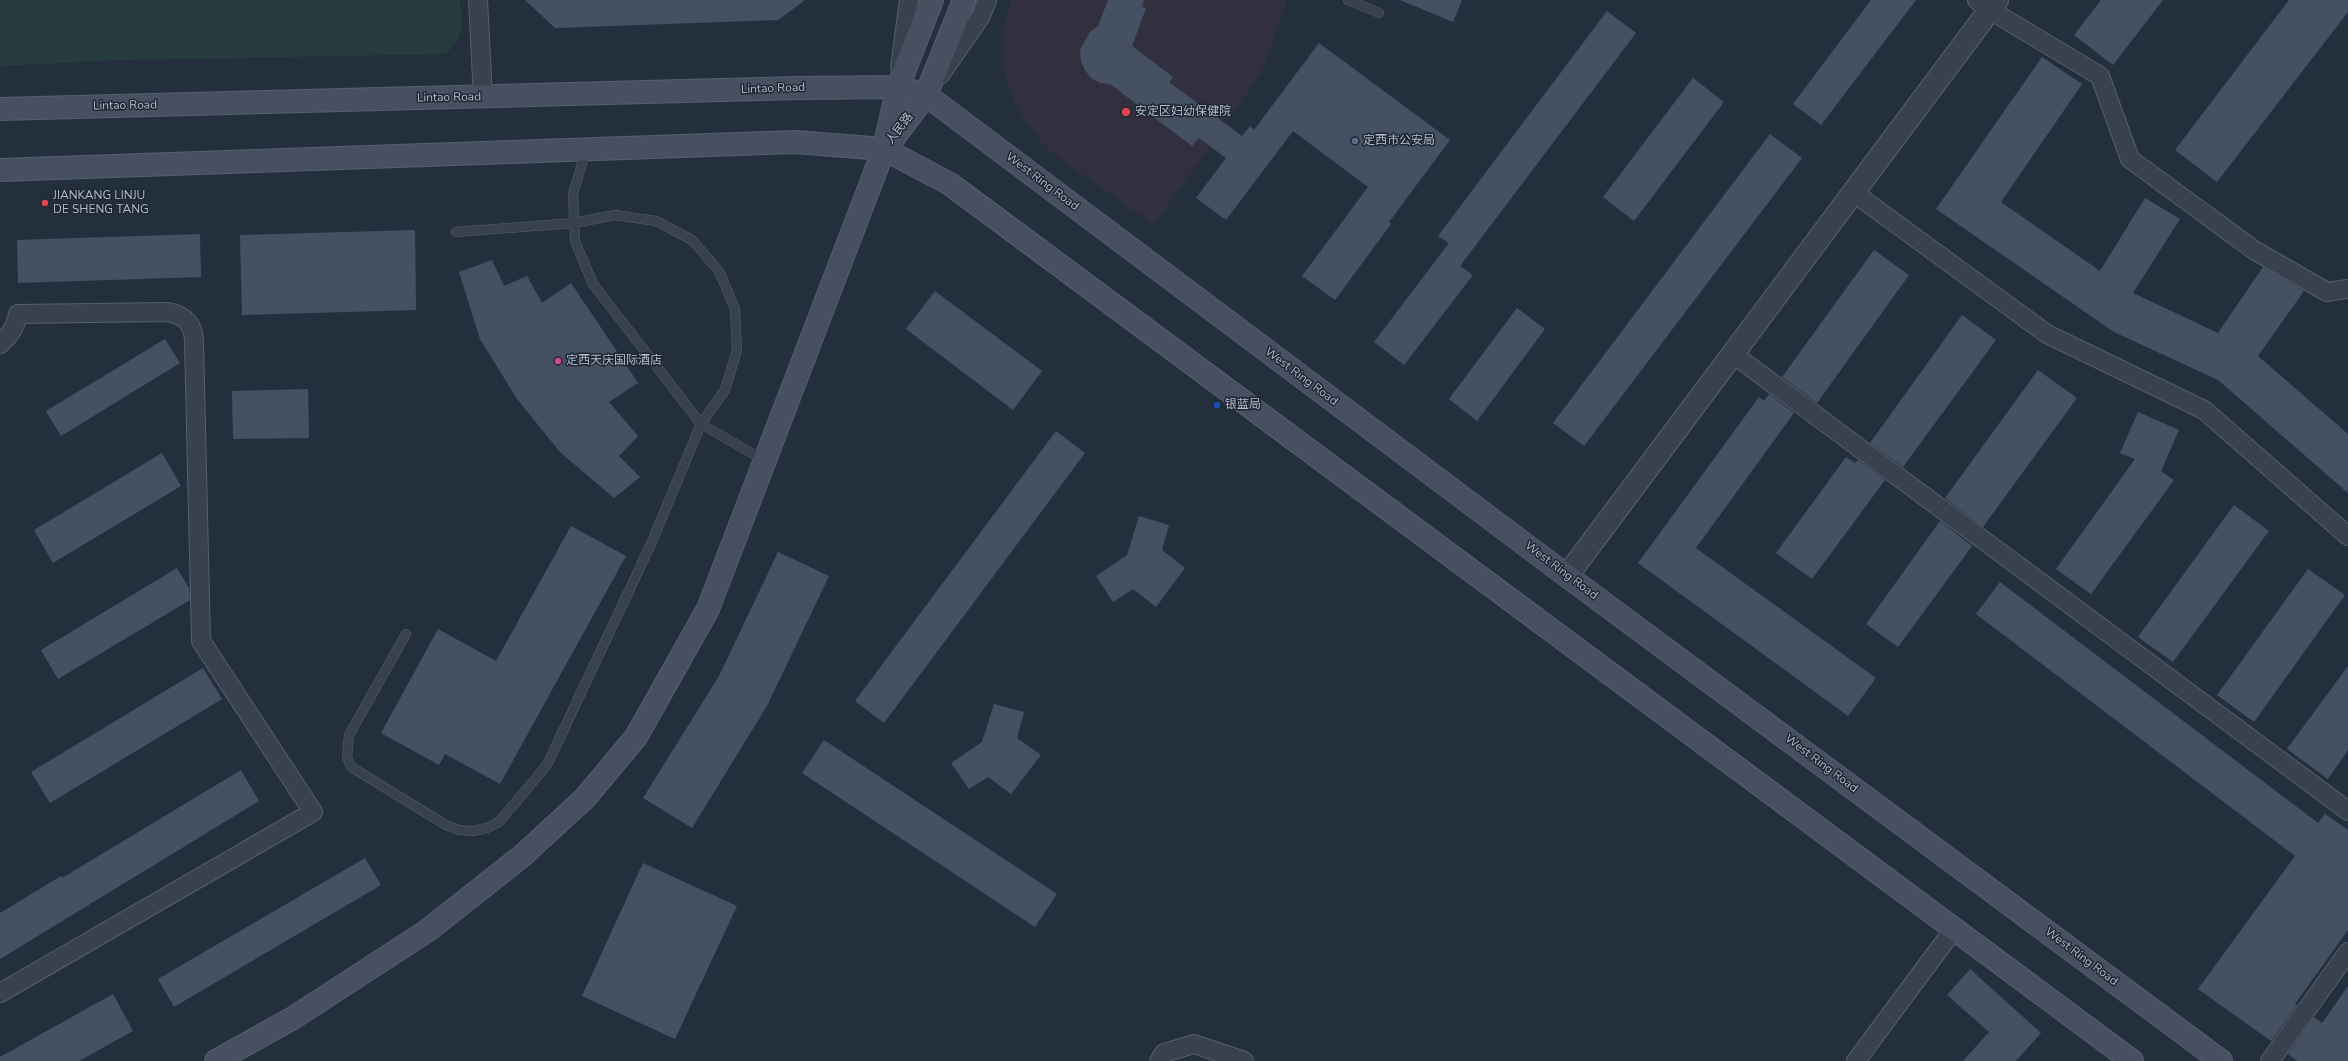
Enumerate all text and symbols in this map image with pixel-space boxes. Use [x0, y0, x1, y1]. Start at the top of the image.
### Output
street label: Lintao Road [741, 81, 805, 97]
street label: Lintao Road [417, 90, 481, 106]
street label: Lintao Road [93, 98, 157, 114]
place label: 安定区妇幼保健院 [1135, 105, 1231, 119]
marker: 安定区妇幼保健院 [1120, 106, 1132, 118]
street label: 人民路 [883, 110, 917, 148]
place label: 定西市公安局 [1363, 134, 1435, 148]
marker: 定西市公安局 [1350, 136, 1360, 146]
street label: West Ring Road [1003, 150, 1081, 214]
place label: JIANKANG LINJU DE SHENG TANG [53, 189, 149, 217]
marker: JIANKANG LINJU DE SHENG TANG [40, 198, 50, 208]
street label: West Ring Road [1262, 345, 1340, 409]
place label: 定西天庆国际酒店 [566, 354, 662, 368]
marker: 定西天庆国际酒店 [553, 356, 563, 366]
place label: 银蓝局 [1225, 398, 1261, 412]
marker: 银蓝局 [1212, 400, 1222, 410]
street label: West Ring Road [1522, 539, 1600, 603]
street label: West Ring Road [1782, 732, 1860, 796]
street label: West Ring Road [2042, 925, 2120, 989]

